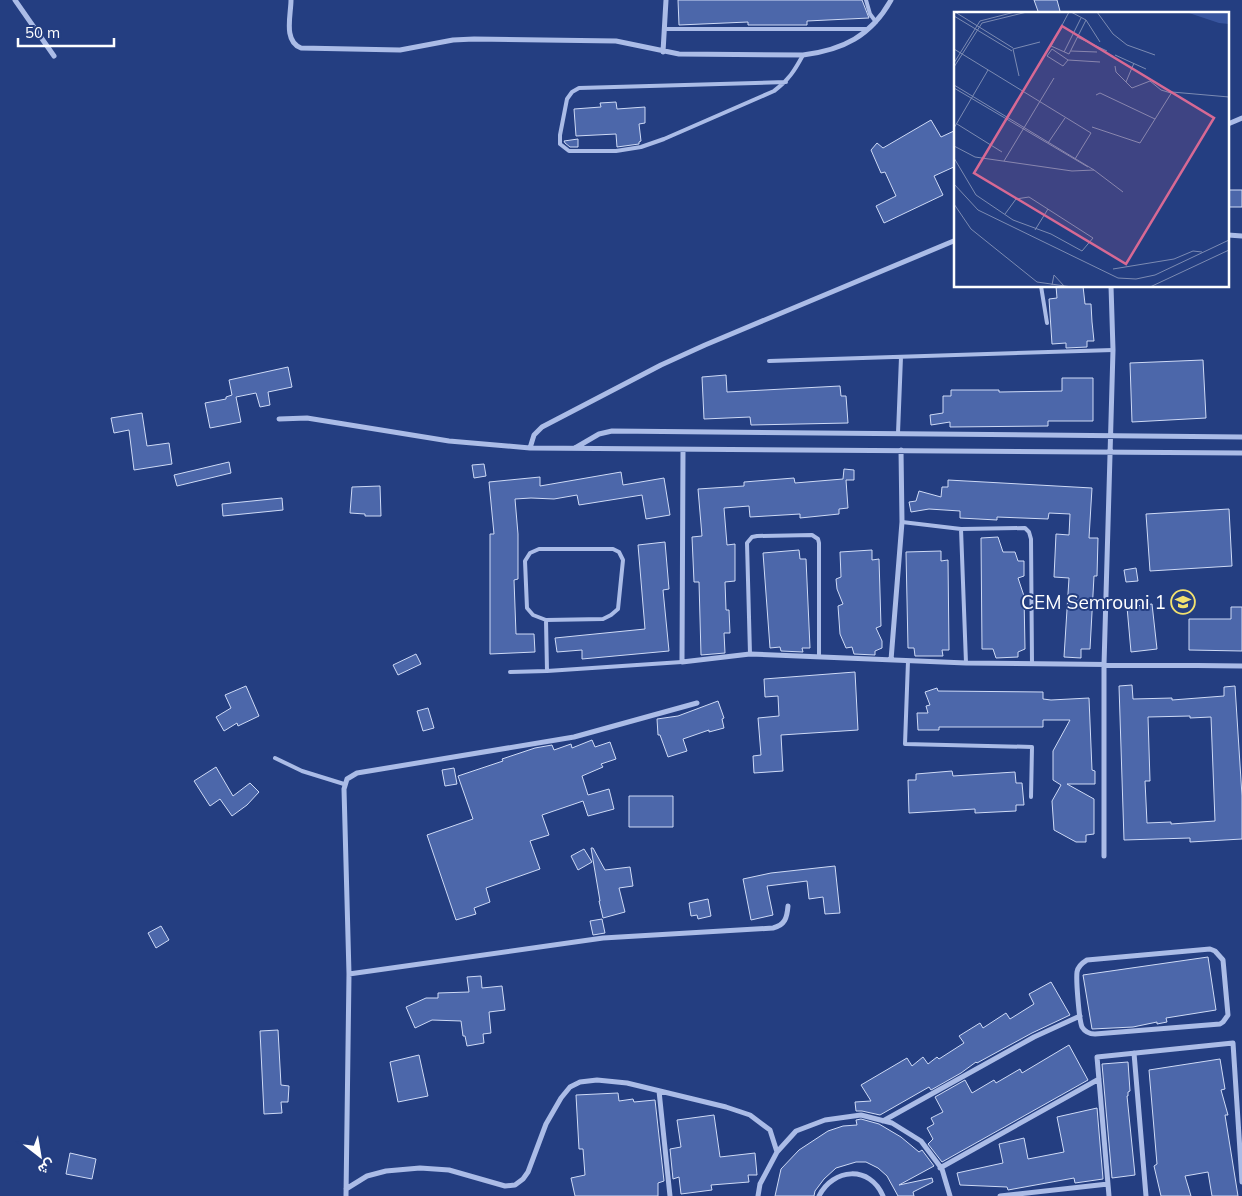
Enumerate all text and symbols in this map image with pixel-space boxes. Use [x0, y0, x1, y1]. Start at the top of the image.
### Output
inset map [954, 12, 1230, 288]
scale bar [18, 15, 114, 47]
text: 50 m [25, 23, 60, 42]
school or university icon: CEM Semrouni 1 [1170, 589, 1196, 615]
place label: CEM Semrouni 1 [1021, 590, 1166, 614]
north arrow [15, 1131, 65, 1181]
text: ش [35, 1155, 59, 1179]

